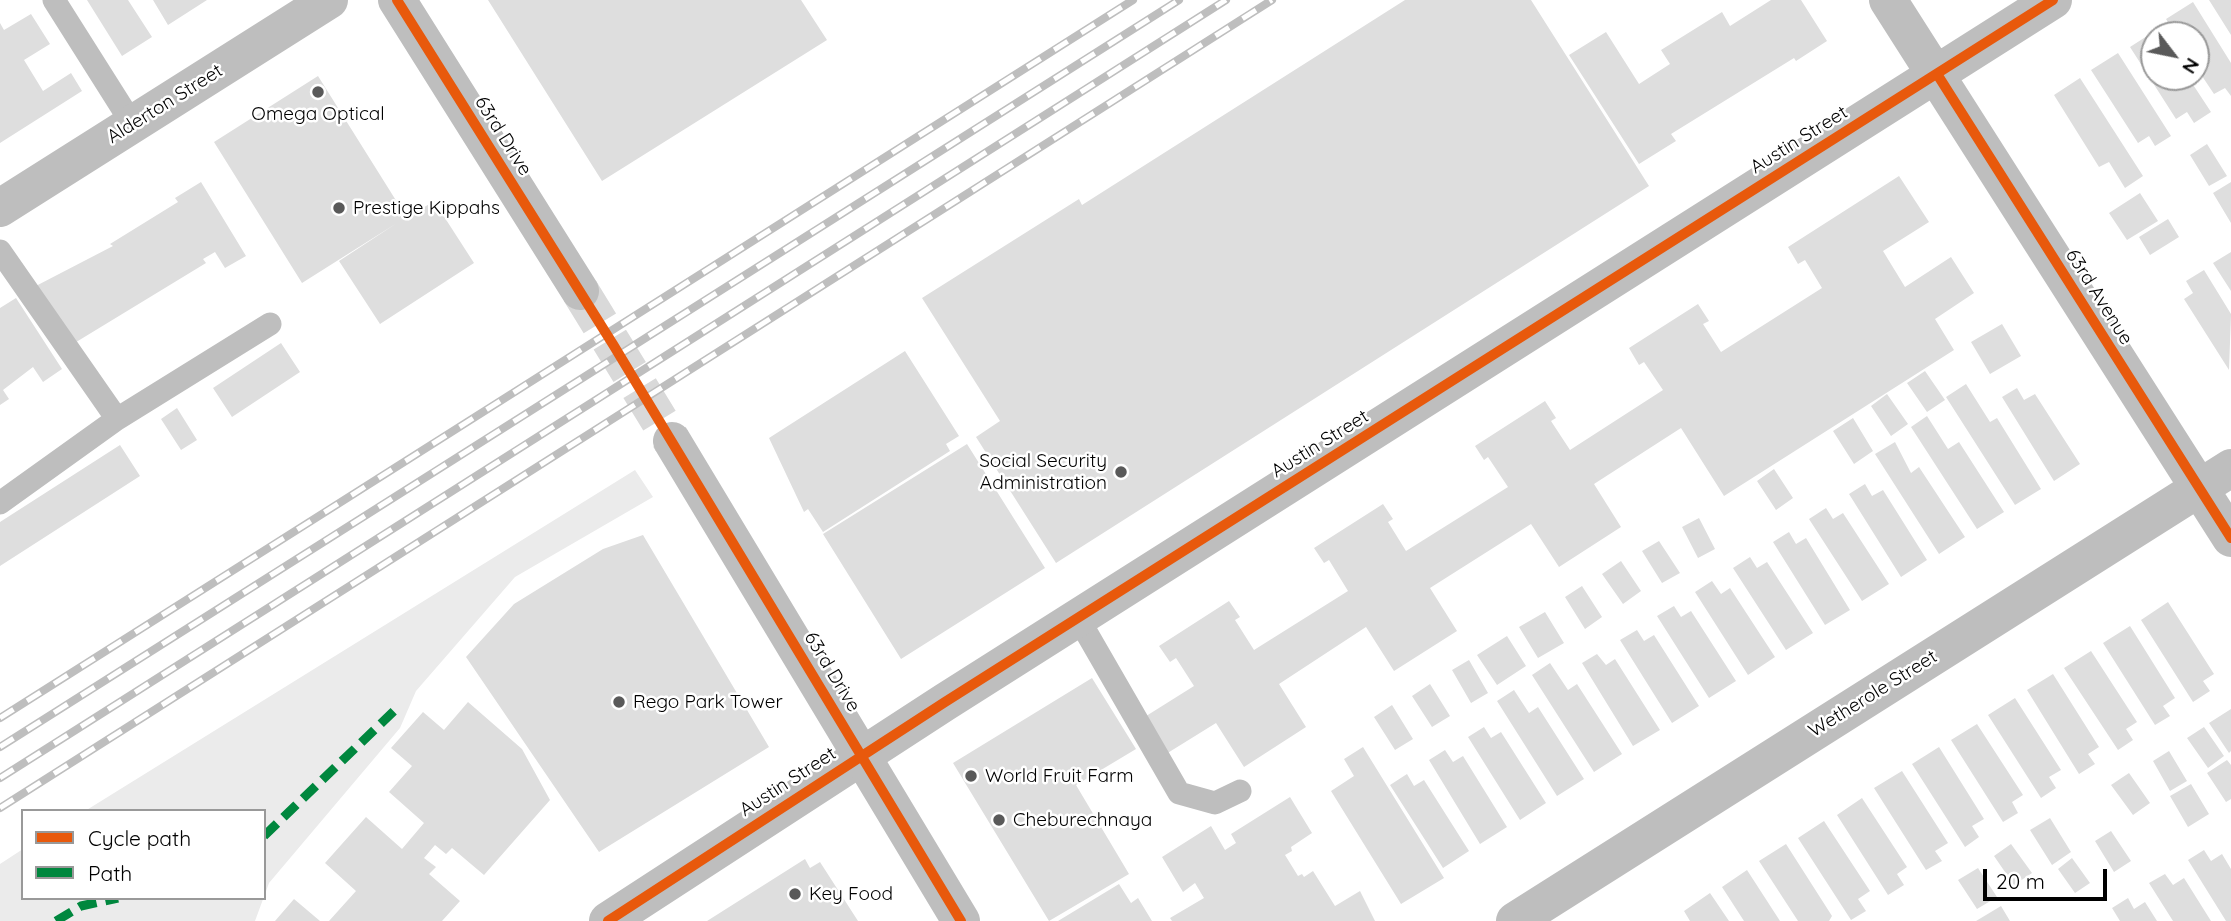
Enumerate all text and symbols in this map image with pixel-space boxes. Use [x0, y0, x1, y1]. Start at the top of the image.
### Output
north arrow [2140, 21, 2210, 91]
text: N [2177, 54, 2205, 78]
street label: Alderton Street [103, 59, 227, 149]
marker: Omega Optical [310, 84, 326, 100]
street label: 63rd Drive [470, 92, 536, 180]
street label: Austin Street [1746, 101, 1852, 179]
place label: Omega Optical [251, 103, 385, 125]
place label: Prestige Kippahs [353, 197, 500, 219]
marker: Prestige Kippahs [331, 200, 347, 216]
street label: 63rd Avenue [2061, 245, 2137, 349]
street label: Austin Street [1267, 405, 1373, 483]
place label: Social Security Administration [979, 450, 1107, 494]
marker: Social Security Administration [1113, 464, 1129, 480]
street label: 63rd Drive [799, 628, 865, 716]
street label: Wetherole Street [1805, 645, 1941, 743]
place label: Rego Park Tower [633, 691, 783, 713]
marker: Rego Park Tower [611, 694, 627, 710]
street label: Austin Street [735, 742, 841, 822]
place label: World Fruit Farm [985, 765, 1134, 787]
marker: World Fruit Farm [963, 768, 979, 784]
legend [21, 809, 266, 900]
place label: Cheburechnaya [1013, 809, 1152, 831]
marker: Cheburechnaya [991, 812, 1007, 828]
text: Cycle path [88, 825, 191, 851]
scale bar [1986, 855, 2110, 899]
text: Path [88, 860, 132, 886]
text: 20 m [1996, 868, 2045, 894]
place label: Key Food [809, 883, 893, 905]
marker: Key Food [787, 886, 803, 902]

